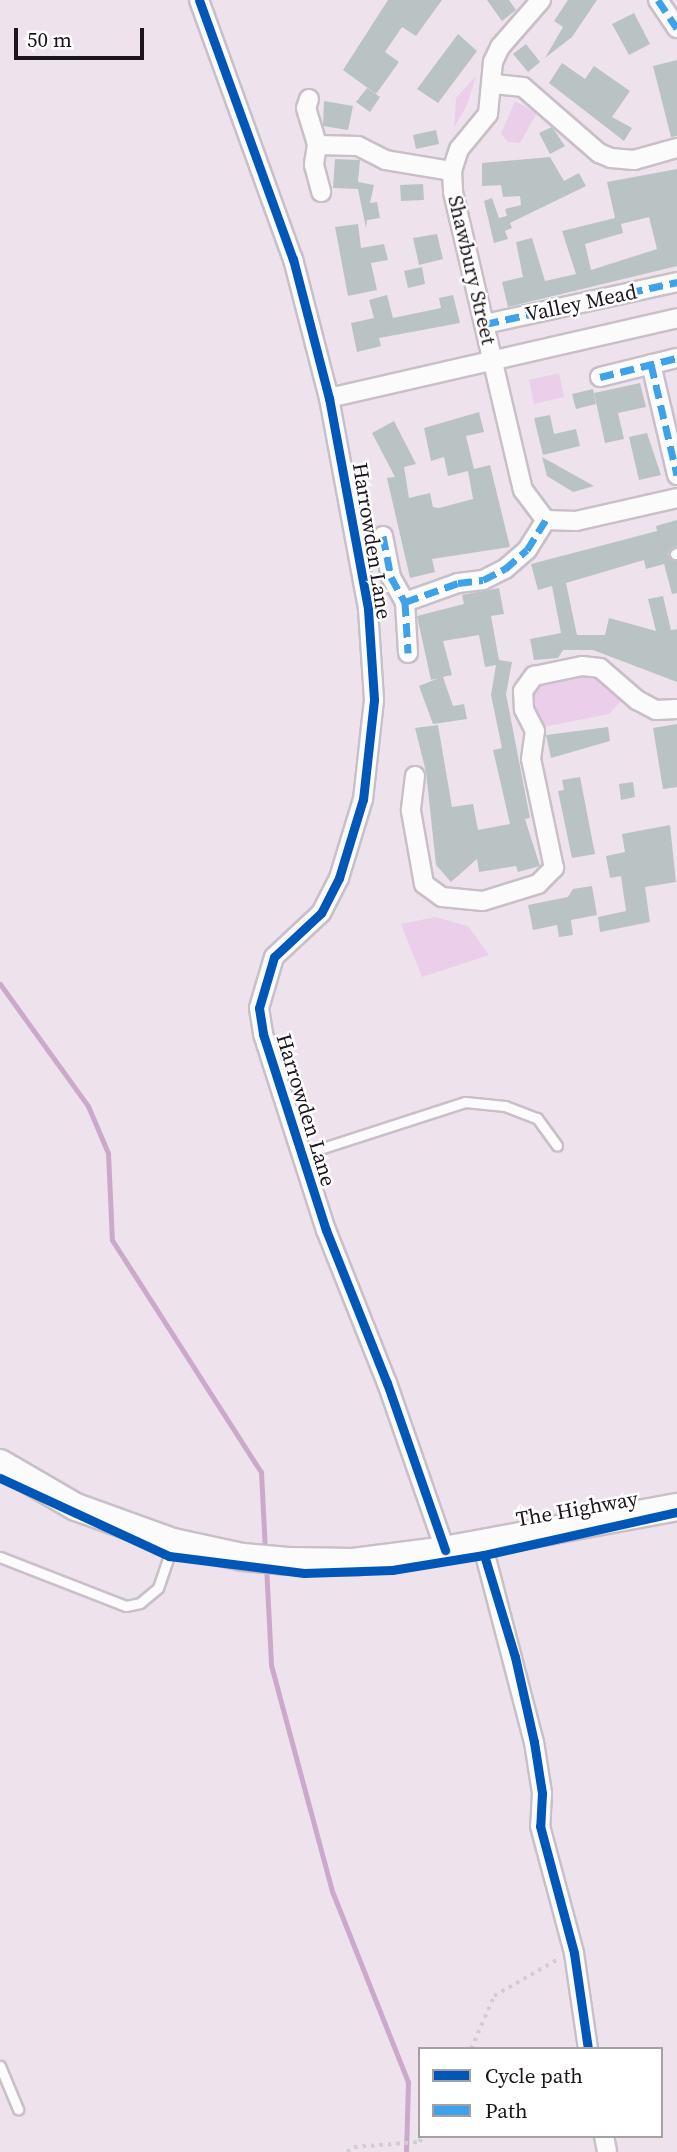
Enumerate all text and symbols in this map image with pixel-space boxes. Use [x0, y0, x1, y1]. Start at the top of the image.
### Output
scale bar [18, 14, 147, 58]
text: 50 m [27, 25, 72, 54]
street label: Shawbury Street [443, 193, 501, 347]
street label: Valley Mead [523, 279, 639, 327]
street label: Harrowden Lane [347, 461, 397, 621]
street label: Harrowden Lane [271, 1031, 341, 1189]
street label: The Highway [514, 1486, 640, 1532]
legend [418, 2047, 663, 2138]
text: Cycle path [485, 2061, 583, 2090]
text: Path [485, 2096, 528, 2125]

